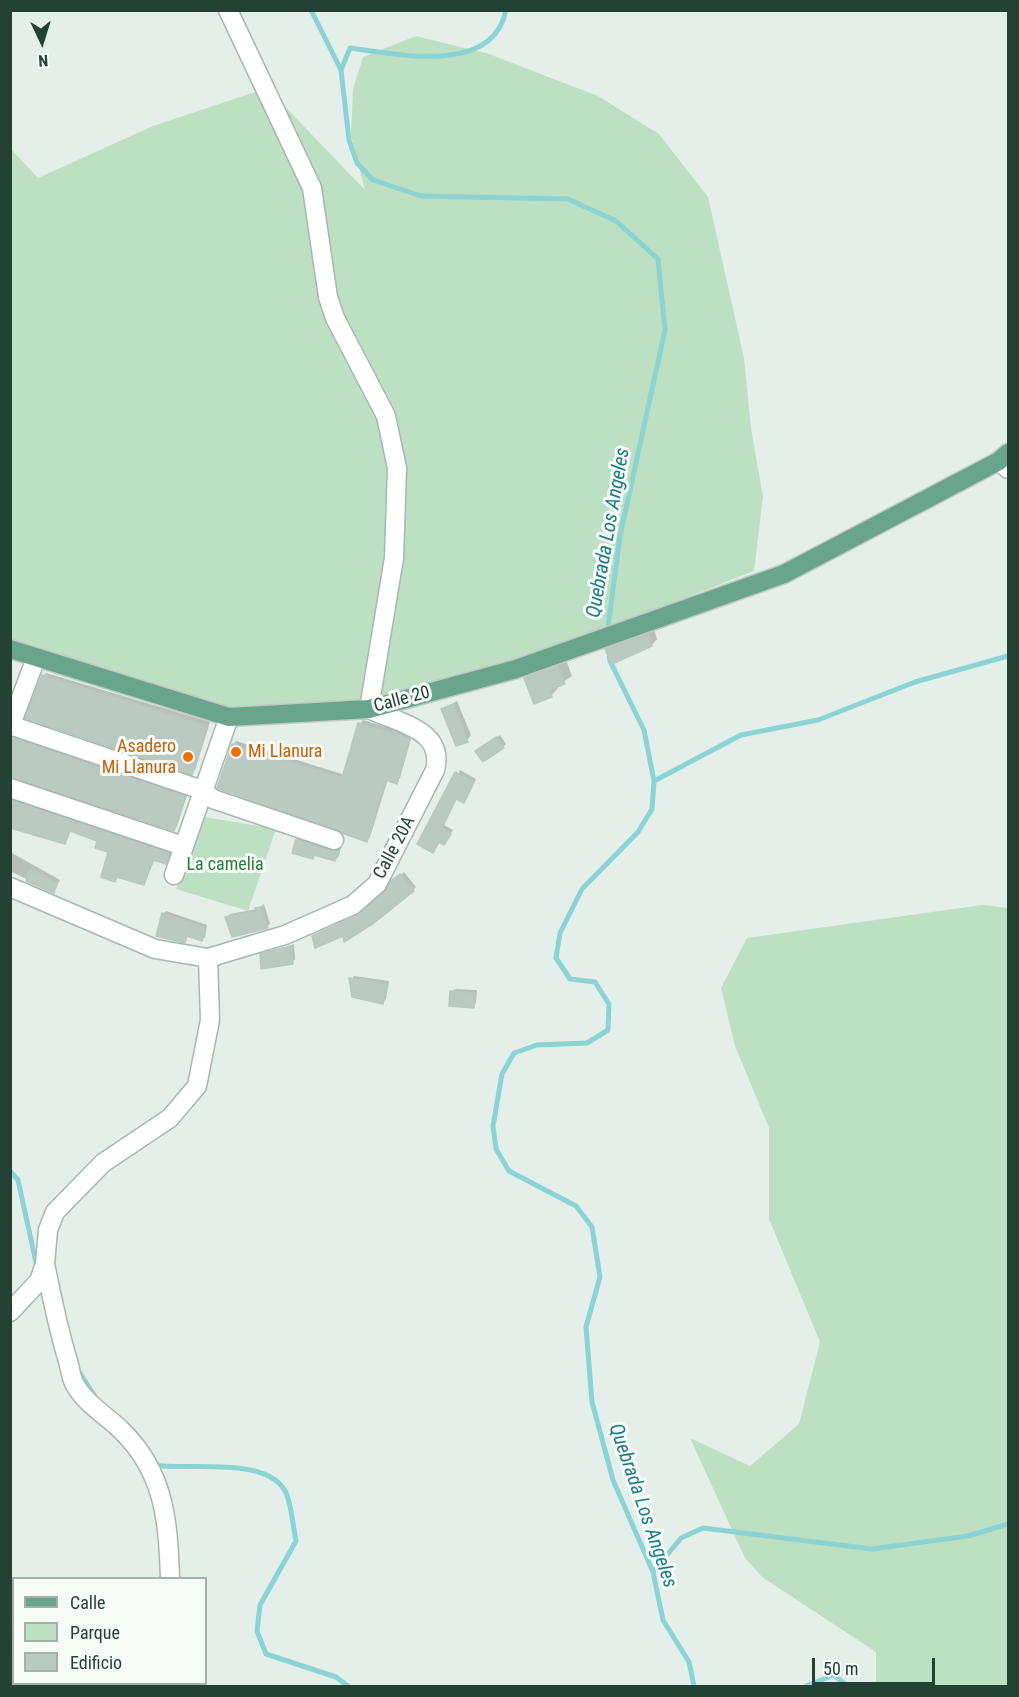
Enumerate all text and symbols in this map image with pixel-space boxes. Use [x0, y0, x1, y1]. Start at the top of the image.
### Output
north arrow [12, 12, 72, 72]
text: N [38, 51, 49, 70]
water label: Quebrada Los Angeles [582, 446, 636, 620]
street label: Calle 20 [371, 682, 433, 718]
place label: Asadero Mi Llanura [102, 736, 176, 778]
place label: Mi Llanura [248, 741, 322, 763]
marker: Mi Llanura [229, 745, 243, 759]
marker: Asadero Mi Llanura [181, 750, 195, 764]
street label: Calle 20A [370, 813, 420, 883]
park label: La camelia [186, 854, 264, 876]
water label: Quebrada Los Angeles [603, 1421, 681, 1591]
legend [12, 1577, 207, 1685]
text: Calle [70, 1592, 106, 1613]
text: Parque [70, 1622, 120, 1643]
scale bar [815, 1646, 938, 1684]
text: Edificio [70, 1652, 122, 1673]
text: 50 m [823, 1658, 858, 1679]

